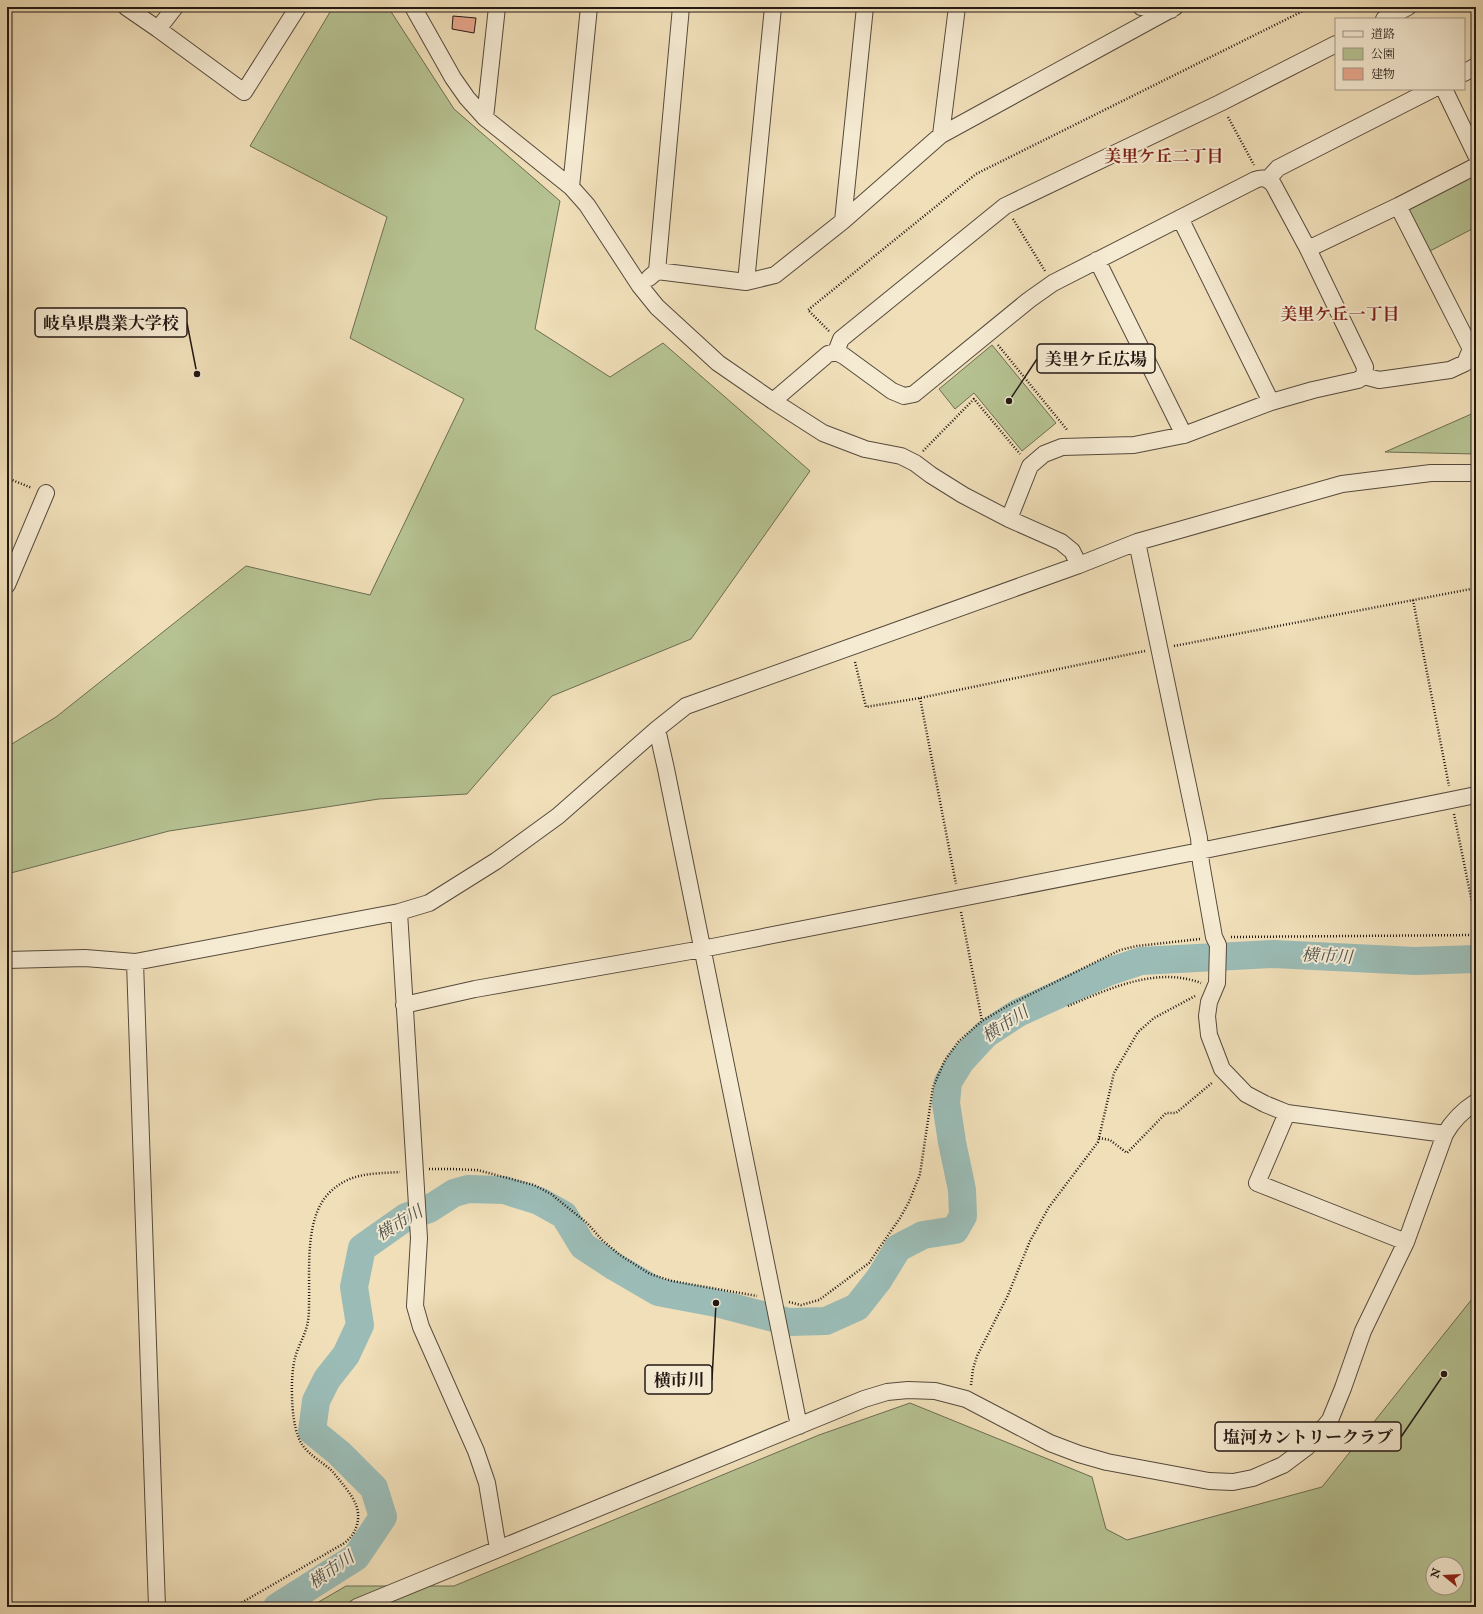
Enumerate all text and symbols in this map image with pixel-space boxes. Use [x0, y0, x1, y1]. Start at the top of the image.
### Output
legend [1335, 18, 1465, 90]
text: 道路 [1371, 27, 1395, 42]
text: 公園 [1371, 47, 1395, 62]
text: 建物 [1371, 67, 1395, 82]
district label: 美里ケ丘二丁目 [1105, 147, 1224, 168]
district label: 美里ケ丘一丁目 [1281, 305, 1400, 326]
callout: 岐阜県農業大学校 [35, 308, 187, 337]
text: 岐阜県農業大学校 [43, 314, 179, 335]
callout: 美里ケ丘広場 [1037, 344, 1155, 373]
text: 美里ケ丘広場 [1045, 350, 1147, 371]
water label: 横市川 [1301, 945, 1355, 969]
water label: 横市川 [979, 1001, 1035, 1048]
water label: 横市川 [373, 1201, 429, 1246]
callout: 横市川 [645, 1365, 712, 1394]
text: 横市川 [654, 1371, 705, 1392]
callout: 塩河カントリークラブ [1215, 1422, 1401, 1451]
text: 塩河カントリークラブ [1223, 1428, 1393, 1449]
water label: 横市川 [305, 1547, 361, 1594]
north arrow [1425, 1556, 1465, 1596]
text: N [1428, 1566, 1445, 1581]

